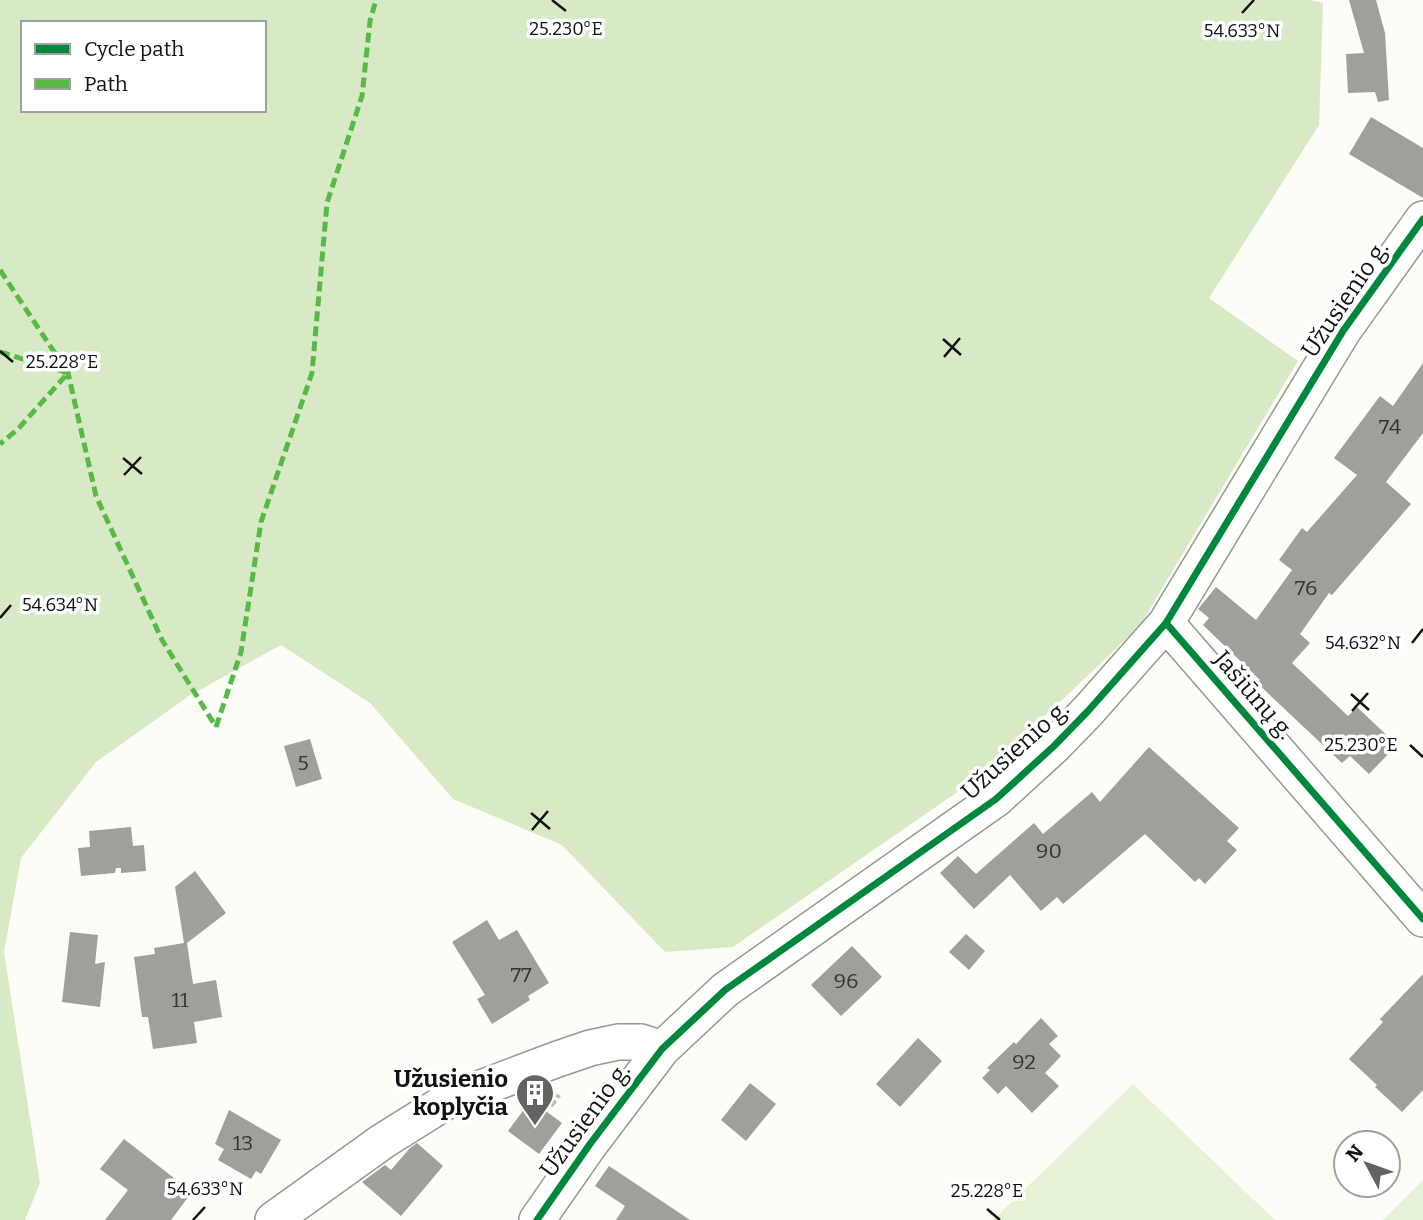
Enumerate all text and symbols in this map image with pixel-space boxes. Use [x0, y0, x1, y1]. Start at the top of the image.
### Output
text: 25.230°E [529, 18, 603, 40]
text: 54.633°N [1204, 20, 1280, 42]
legend [21, 21, 266, 112]
text: Cycle path [84, 36, 184, 62]
text: Path [84, 71, 128, 97]
street label: Užusienio g. [1296, 235, 1394, 363]
text: 25.228°E [26, 351, 98, 373]
house number: 74 [1379, 414, 1401, 440]
house number: 76 [1295, 575, 1317, 601]
text: 54.634°N [22, 594, 98, 616]
text: 54.632°N [1325, 632, 1401, 654]
street label: Jašiūnų g. [1207, 644, 1300, 745]
street label: Užusienio g. [955, 694, 1075, 806]
text: 25.230°E [1324, 734, 1398, 756]
house number: 5 [297, 750, 309, 776]
house number: 90 [1036, 838, 1062, 864]
house number: 77 [510, 962, 532, 988]
house number: 96 [834, 968, 858, 994]
house number: 11 [171, 987, 189, 1013]
house number: 92 [1012, 1049, 1036, 1075]
street label: Užusienio g. [534, 1057, 636, 1183]
place label: Užusienio koplyčia [394, 1065, 509, 1121]
building icon: Užusienio koplyčia [514, 1072, 556, 1127]
north arrow [1332, 1129, 1402, 1199]
house number: 13 [233, 1130, 253, 1156]
text: N [1341, 1140, 1368, 1166]
text: 54.633°N [167, 1178, 243, 1200]
text: 25.228°E [951, 1180, 1023, 1202]

